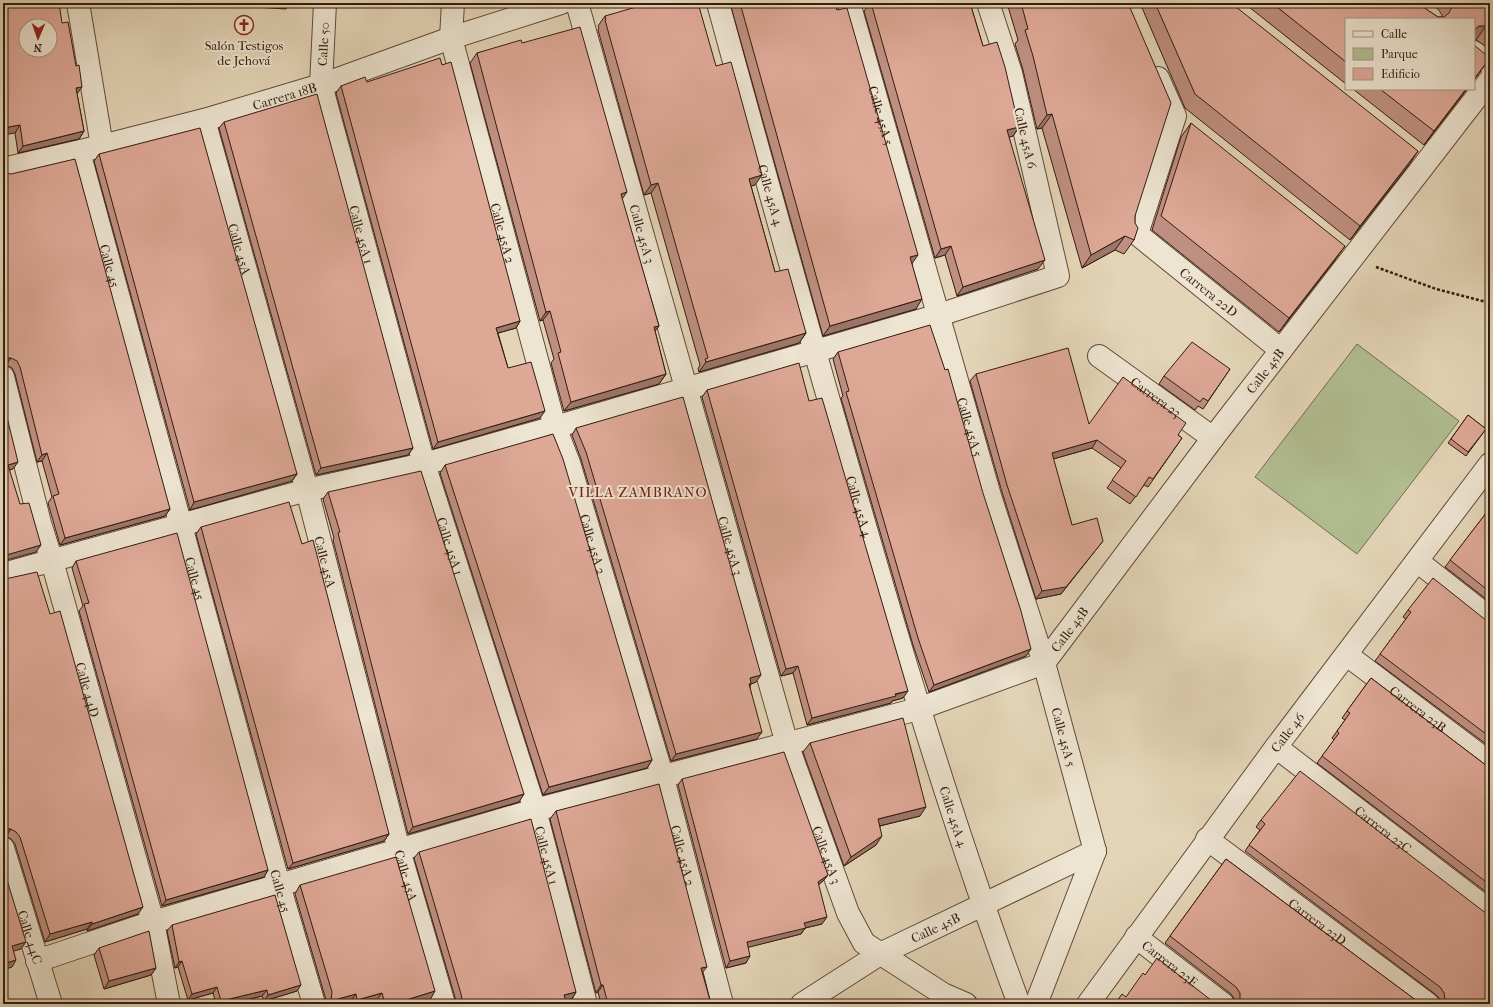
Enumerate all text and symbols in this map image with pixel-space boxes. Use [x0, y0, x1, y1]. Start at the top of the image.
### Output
church icon: Salón Testigos de Jehová [233, 14, 255, 36]
north arrow [18, 18, 58, 58]
legend [1345, 18, 1475, 90]
street label: Calle 50 [315, 22, 332, 66]
text: Calle [1381, 27, 1407, 41]
place label: Salón Testigos de Jehová [205, 38, 284, 68]
text: N [33, 41, 42, 54]
text: Parque [1381, 47, 1418, 61]
text: Edificio [1381, 67, 1420, 81]
street label: Carrera 18B [251, 80, 319, 113]
street label: Calle 45A 5 [865, 84, 896, 147]
street label: Calle 45A 6 [1011, 106, 1040, 171]
street label: Calle 45A 4 [755, 163, 786, 228]
street label: Calle 45A 2 [487, 201, 518, 265]
street label: Calle 45A 3 [626, 203, 657, 265]
street label: Calle 45A 1 [346, 204, 376, 266]
street label: Calle 45A [225, 222, 254, 277]
street label: Calle 45 [97, 243, 123, 290]
street label: Carrera 22D [1177, 265, 1241, 320]
street label: Calle 45B [1243, 346, 1287, 397]
street label: Carrera 23 [1127, 374, 1184, 420]
street label: Calle 45A 5 [954, 396, 985, 459]
street label: Calle 45A 4 [843, 474, 875, 539]
district label: VILLA ZAMBRANO [568, 484, 707, 501]
street label: Calle 45A 2 [577, 512, 609, 576]
street label: Calle 45A 1 [434, 515, 466, 577]
street label: Calle 45A 3 [715, 515, 746, 577]
street label: Calle 45A [311, 534, 339, 590]
street label: Calle 45 [182, 555, 208, 602]
street label: Calle 45B [1048, 604, 1092, 655]
street label: Calle 44D [73, 661, 102, 719]
street label: Carrera 23B [1386, 683, 1449, 735]
street label: Calle 45A 5 [1048, 706, 1079, 769]
street label: Calle 46 [1268, 709, 1308, 755]
street label: Calle 45A 4 [936, 784, 970, 849]
street label: Carrera 23C [1352, 803, 1414, 856]
street label: Calle 45A 1 [532, 824, 561, 886]
street label: Calle 45A 2 [668, 824, 698, 888]
street label: Calle 45A 3 [809, 824, 844, 886]
street label: Calle 45A [391, 848, 421, 903]
street label: Calle 45 [267, 868, 294, 915]
street label: Carrera 23D [1285, 895, 1349, 949]
street label: Calle 44C [15, 908, 45, 966]
street label: Calle 45B [909, 910, 962, 946]
street label: Carrera 23E [1139, 937, 1201, 990]

